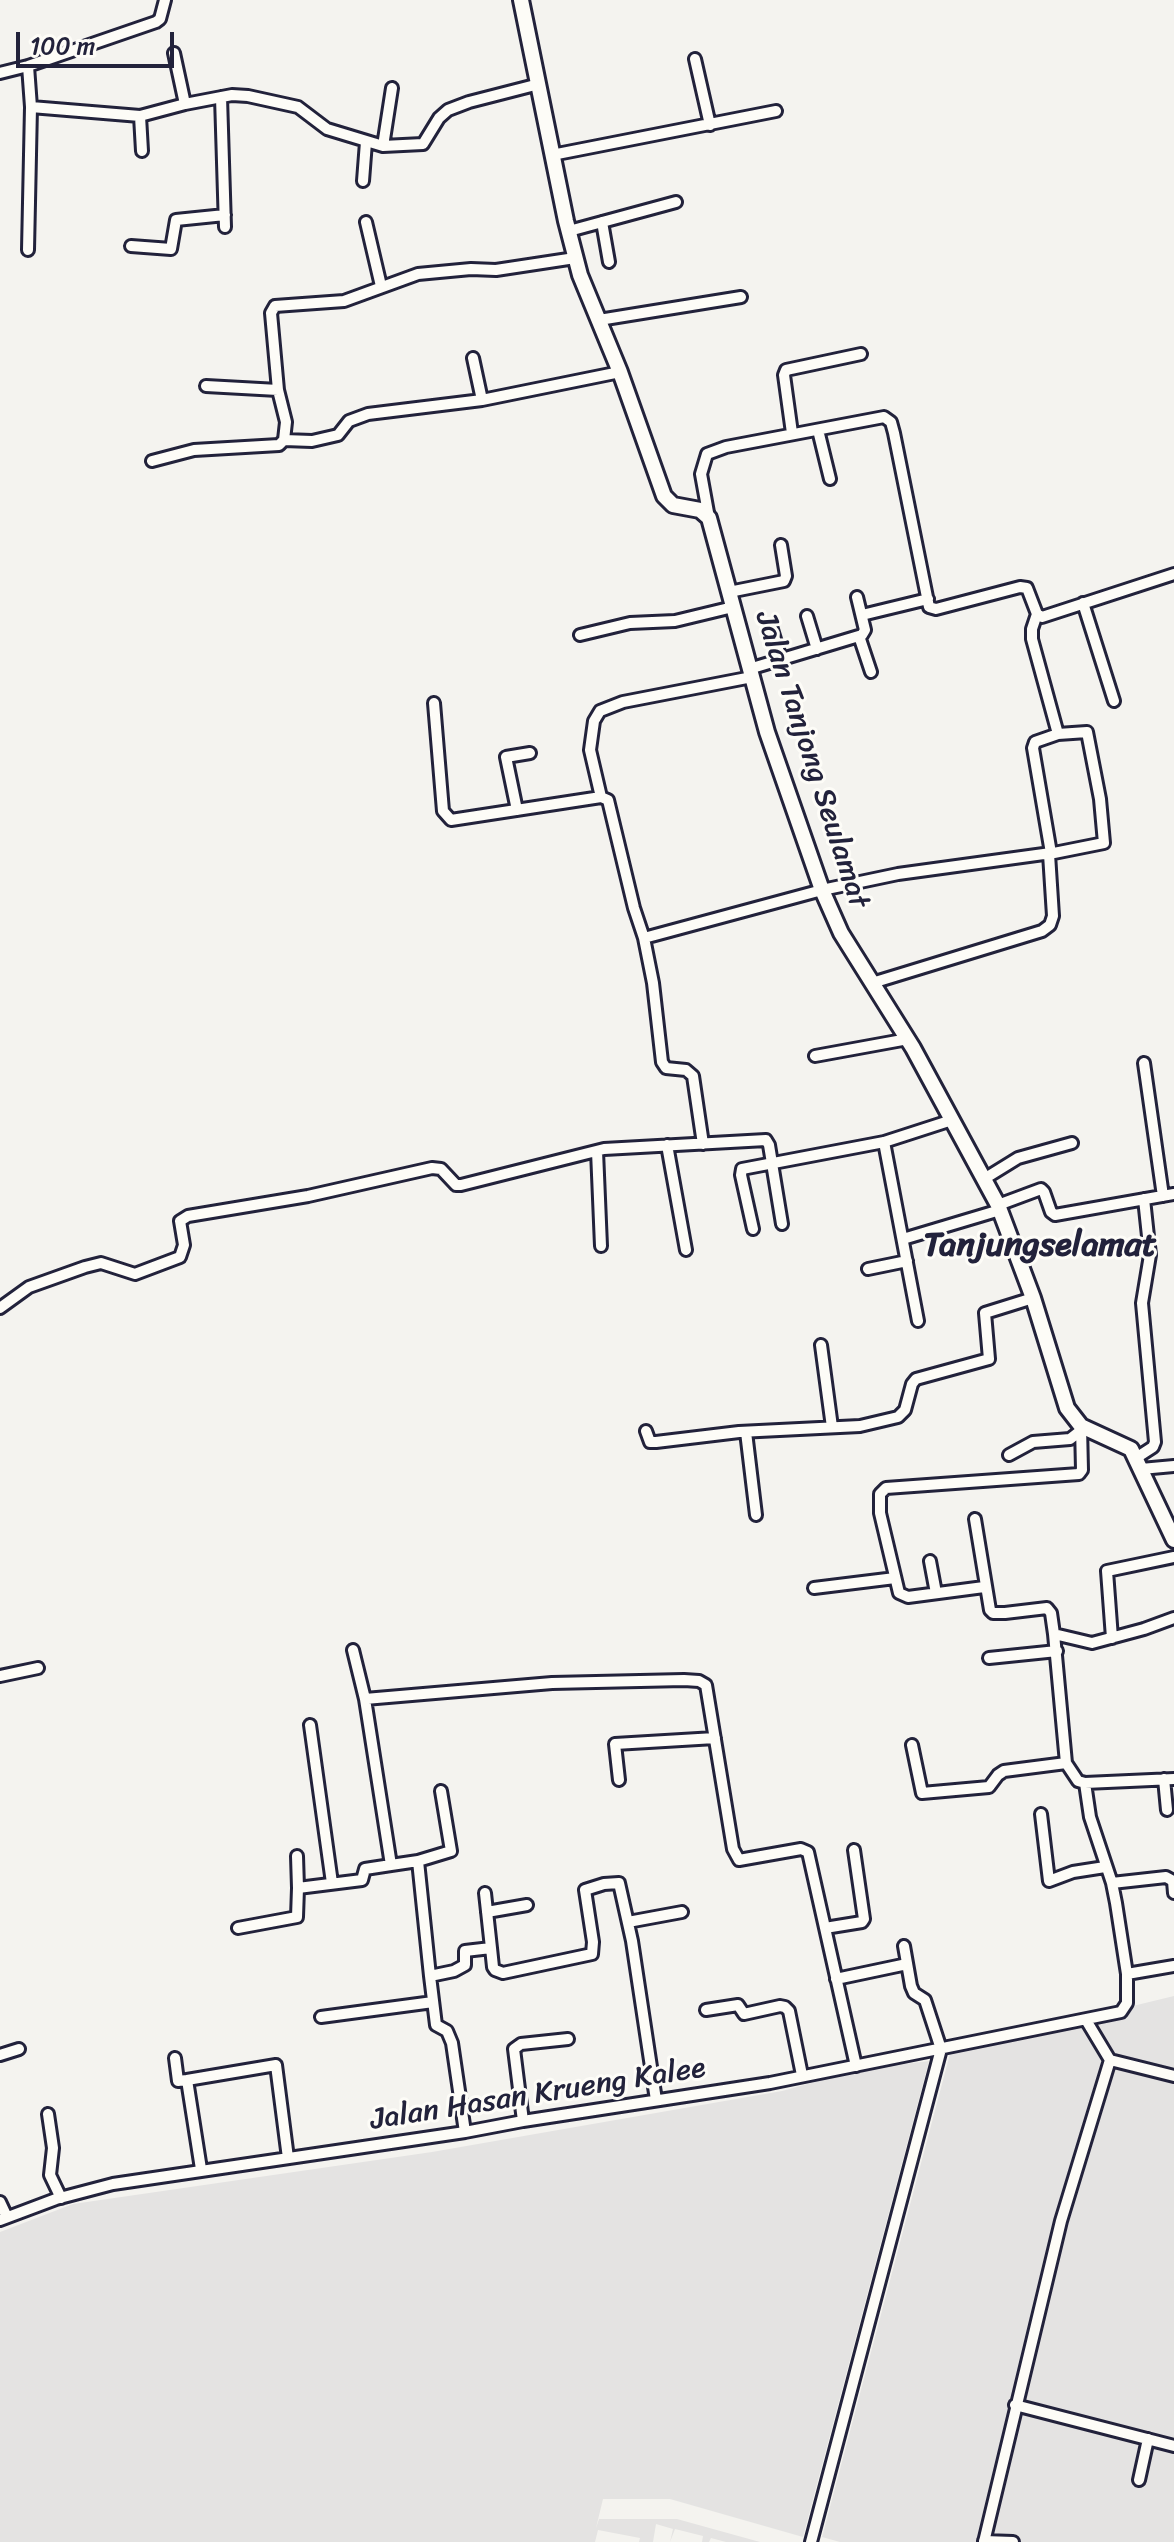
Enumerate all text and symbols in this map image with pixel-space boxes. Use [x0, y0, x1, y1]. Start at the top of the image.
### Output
scale bar [20, 16, 178, 66]
text: 100 m [30, 25, 95, 67]
street label: Jalan Tanjong Seulamat [746, 607, 876, 913]
district label: Tanjungselamat [924, 1226, 1156, 1266]
street label: Jalan Hasan Krueng Kalee [368, 2051, 708, 2139]

